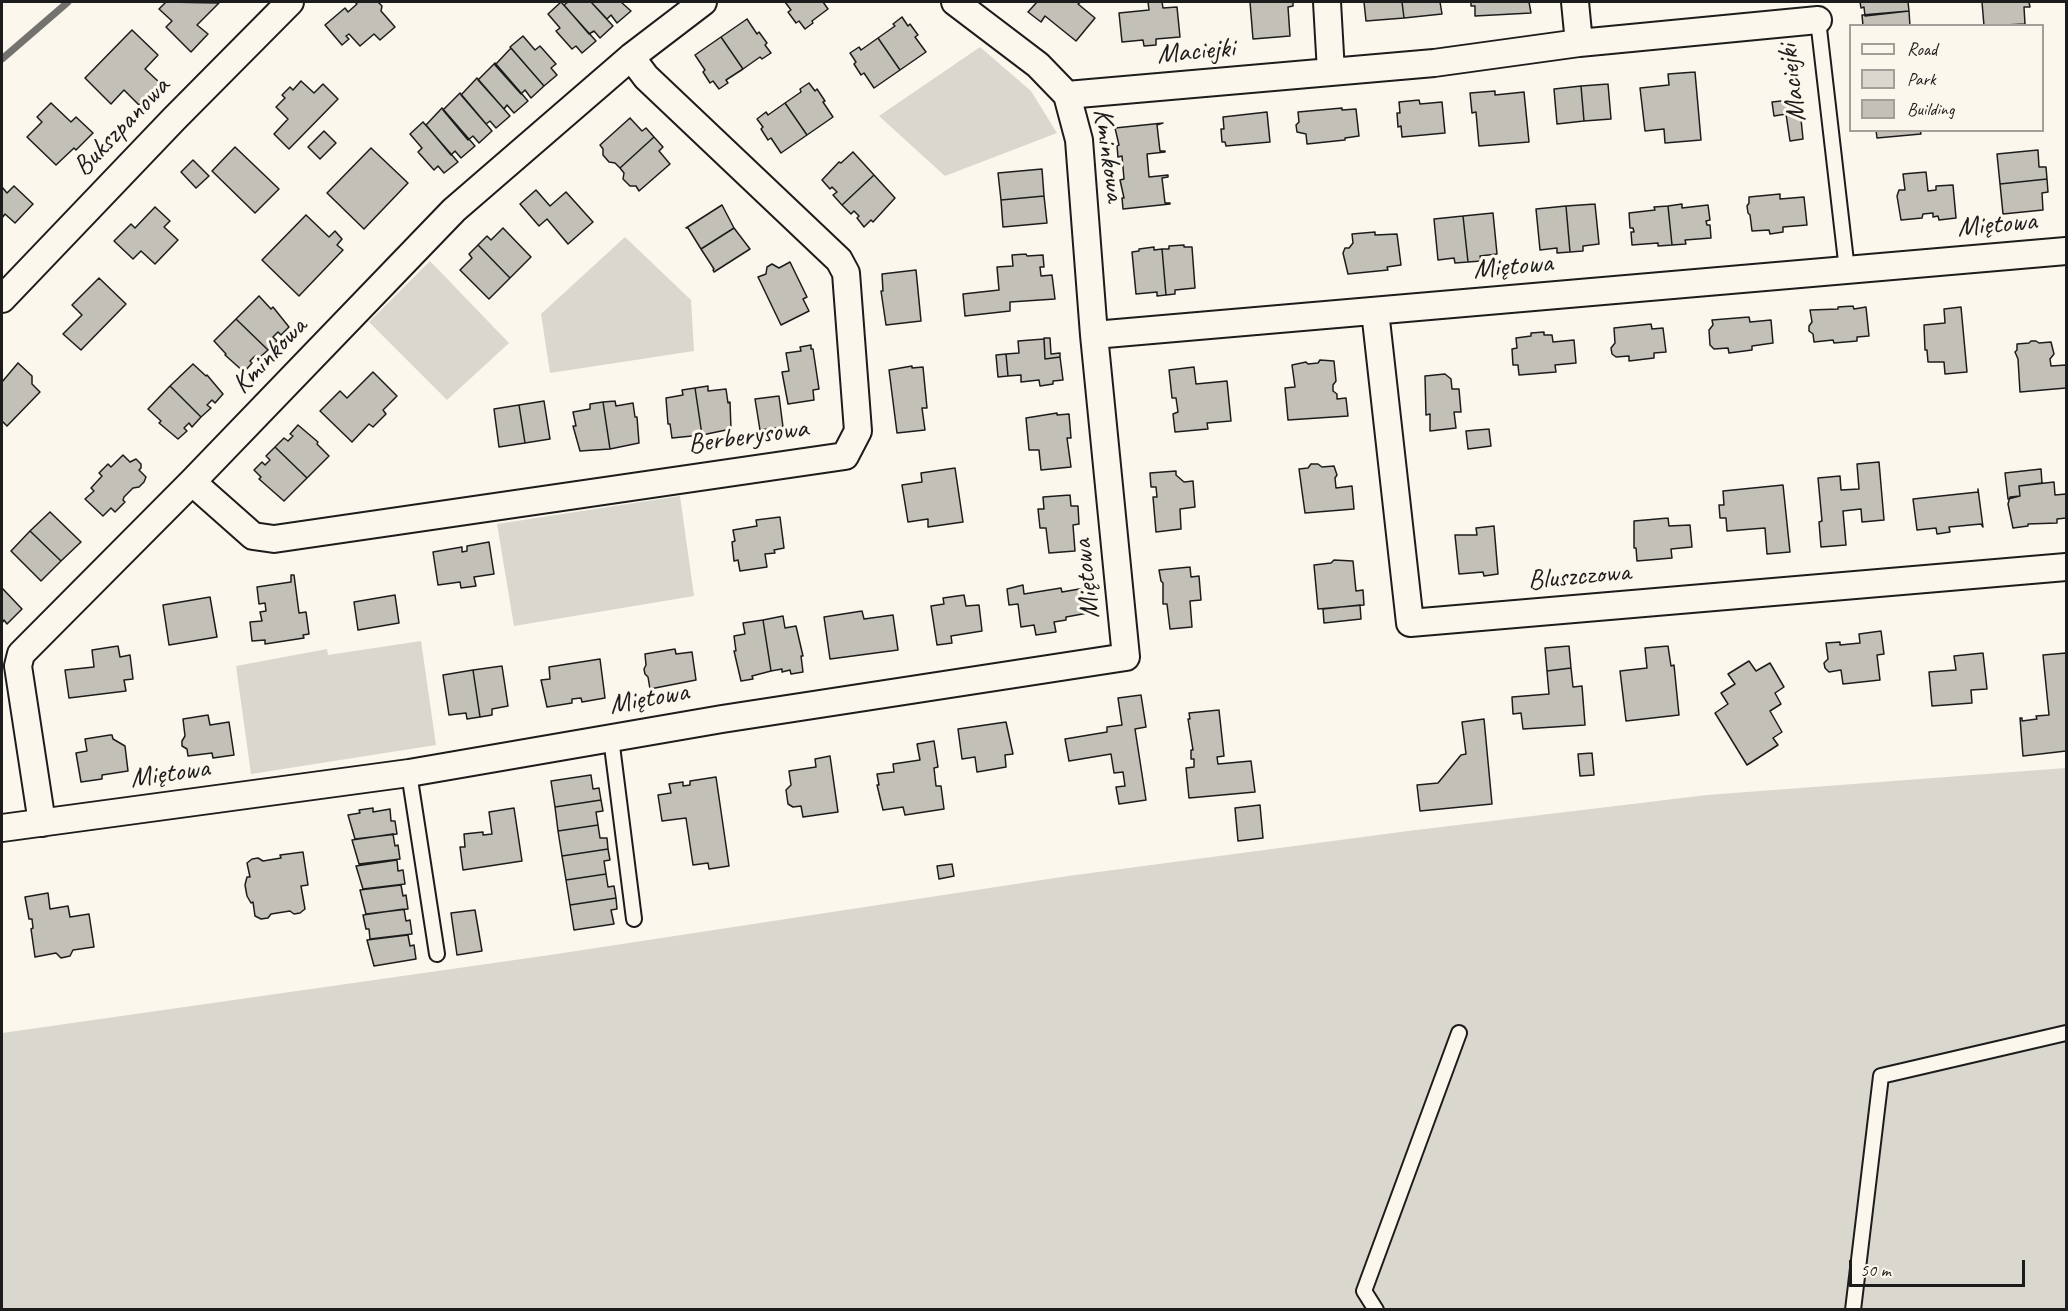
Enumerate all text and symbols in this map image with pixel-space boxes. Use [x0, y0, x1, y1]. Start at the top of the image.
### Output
legend [1849, 24, 2044, 132]
street label: Maciejki [1156, 32, 1236, 72]
text: Road [1907, 38, 1937, 60]
street label: Maciejki [1772, 42, 1814, 124]
text: Park [1907, 68, 1936, 90]
street label: Bukszpanowa [67, 70, 177, 184]
text: Building [1907, 98, 1954, 120]
street label: Kminkowa [1085, 106, 1131, 204]
street label: Miętowa [1956, 205, 2038, 245]
street label: Miętowa [1472, 247, 1554, 287]
street label: Kminkowa [225, 311, 315, 401]
street label: Berberysowa [686, 412, 810, 462]
street label: Miętowa [1066, 538, 1108, 620]
street label: Bluszczowa [1526, 556, 1632, 598]
street label: Miętowa [607, 676, 691, 722]
street label: Miętowa [128, 752, 212, 796]
scale bar [1852, 1248, 2028, 1286]
text: 50 m [1860, 1259, 1891, 1281]

